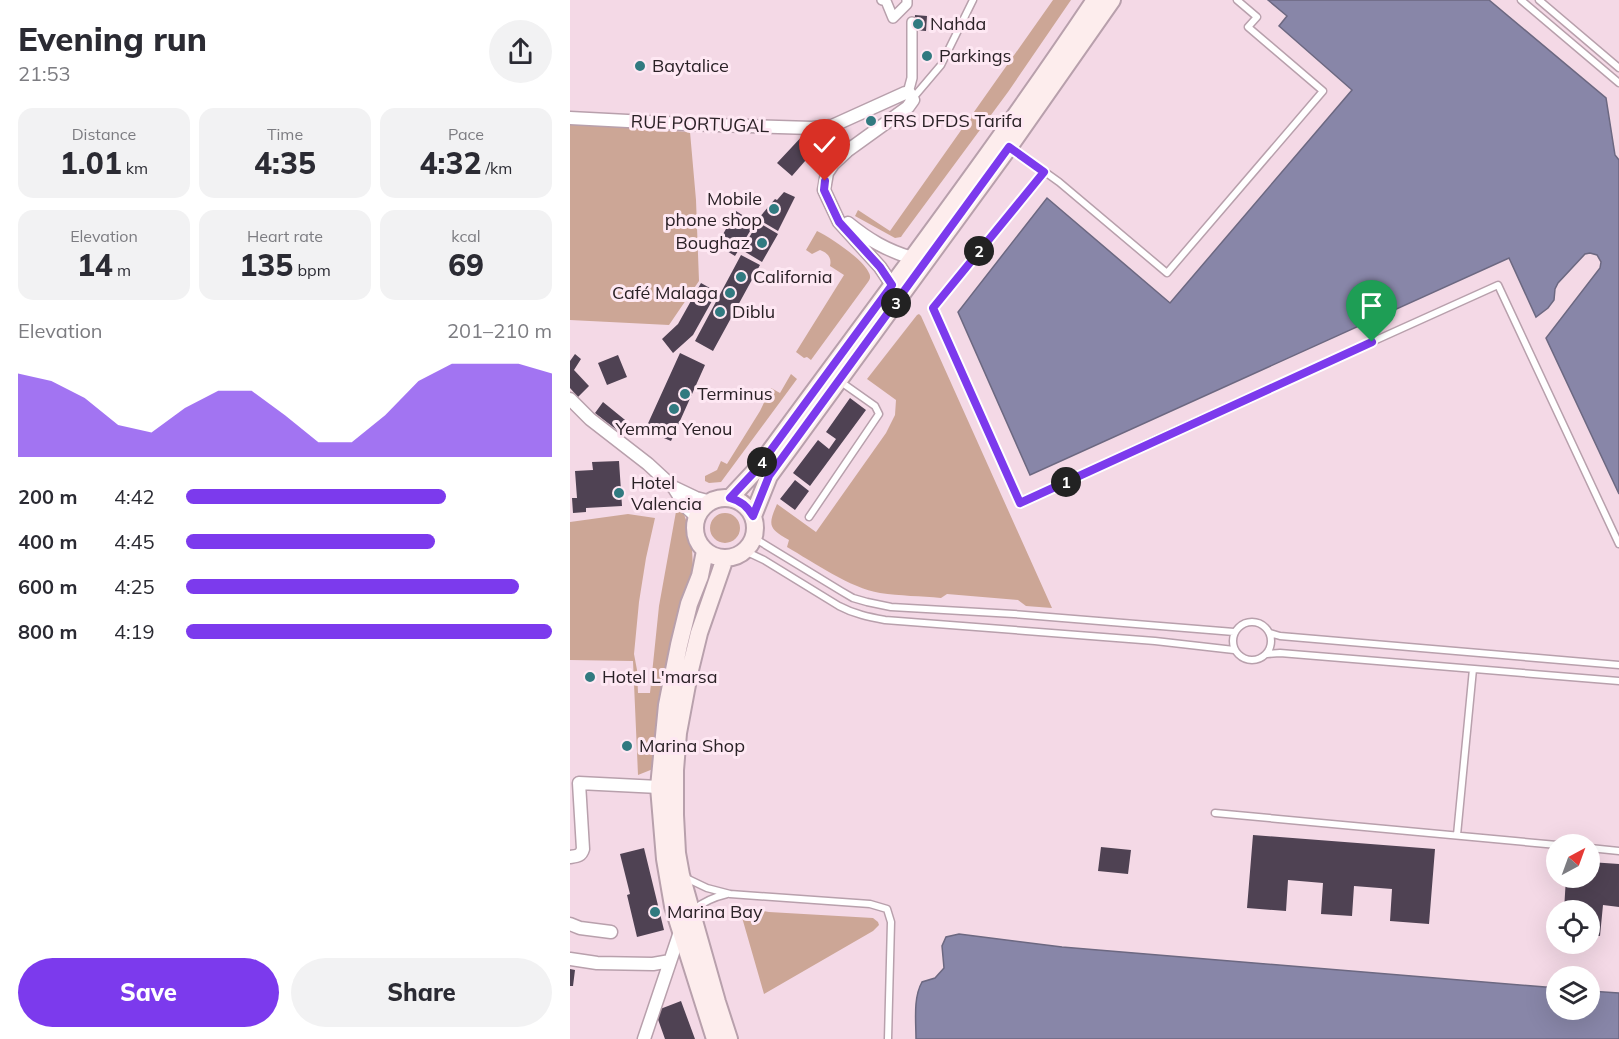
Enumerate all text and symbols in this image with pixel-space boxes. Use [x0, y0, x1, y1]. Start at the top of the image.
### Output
place label: Nahda [930, 12, 986, 35]
marker: Nahda [911, 17, 925, 31]
text: Evening run [18, 18, 207, 59]
button: share [489, 20, 552, 83]
place label: Parkings [939, 44, 1012, 67]
marker: Parkings [920, 49, 934, 63]
place label: Baytalice [652, 54, 729, 77]
marker: Baytalice [633, 59, 647, 73]
text: 21:53 [18, 61, 71, 86]
place label: FRS DFDS Tarifa [883, 109, 1022, 132]
street label: RUE PORTUGAL [630, 110, 770, 137]
marker: FRS DFDS Tarifa [864, 114, 878, 128]
pin [799, 119, 850, 181]
text: Distance [72, 124, 136, 144]
text: Time [267, 124, 303, 144]
text: Pace [448, 124, 484, 144]
icon: check [808, 128, 841, 161]
text: 1.01 [60, 144, 122, 182]
text: 4:35 [254, 144, 316, 182]
text: 4:32 [420, 144, 481, 182]
text: km [122, 158, 148, 178]
text: /km [481, 158, 512, 178]
place label: Mobile phone shop [665, 187, 762, 231]
marker: Mobile phone shop [767, 202, 781, 216]
text: Elevation [70, 226, 138, 246]
text: Heart rate [247, 226, 323, 246]
text: kcal [451, 226, 481, 246]
place label: Boughaz [676, 231, 750, 254]
marker: Boughaz [755, 236, 769, 250]
pin: 2 [964, 236, 994, 266]
text: 2 [974, 241, 984, 261]
text: 14 [77, 246, 113, 284]
text: 135 [239, 246, 293, 284]
text: 69 [448, 246, 484, 284]
text: m [113, 260, 131, 280]
text: bpm [293, 260, 331, 280]
place label: California [753, 265, 833, 288]
marker: California [734, 270, 748, 284]
pin [1346, 280, 1397, 342]
place label: Café Malaga [612, 281, 718, 304]
marker: Café Malaga [723, 286, 737, 300]
pin: 3 [881, 288, 911, 318]
icon: arrive [1355, 289, 1388, 322]
text: 3 [891, 293, 901, 313]
place label: Diblu [732, 300, 775, 323]
marker: Diblu [713, 305, 727, 319]
text: Elevation [18, 318, 103, 343]
text: 201–210 m [447, 318, 552, 343]
place label: Terminus [697, 382, 773, 405]
marker: Terminus [678, 387, 692, 401]
marker: Yemma Yenou [667, 402, 681, 416]
place label: Yemma Yenou [615, 417, 732, 440]
pin: 4 [747, 447, 777, 477]
text: 4 [757, 452, 767, 472]
pin: 1 [1051, 467, 1081, 497]
place label: Hotel Valencia [631, 471, 702, 515]
text: 1 [1061, 472, 1071, 492]
text: 200 m [18, 484, 77, 509]
text: 4:42 [114, 484, 155, 509]
marker: Hotel Valencia [612, 486, 626, 500]
text: 400 m [18, 529, 77, 554]
text: 4:45 [114, 529, 155, 554]
text: 600 m [18, 574, 77, 599]
text: 4:25 [114, 574, 155, 599]
text: 800 m [18, 619, 77, 644]
text: 4:19 [114, 619, 155, 644]
place label: Hotel L'marsa [602, 665, 718, 688]
marker: Hotel L'marsa [583, 670, 597, 684]
place label: Marina Shop [639, 734, 745, 757]
marker: Marina Shop [620, 739, 634, 753]
north arrow [1546, 834, 1600, 888]
map controls [1546, 834, 1600, 1020]
place label: Marina Bay [667, 900, 763, 923]
button: locate [1546, 900, 1600, 954]
marker: Marina Bay [648, 905, 662, 919]
button: Save [18, 958, 279, 1027]
button: Share [291, 958, 552, 1027]
button: layers [1546, 966, 1600, 1020]

